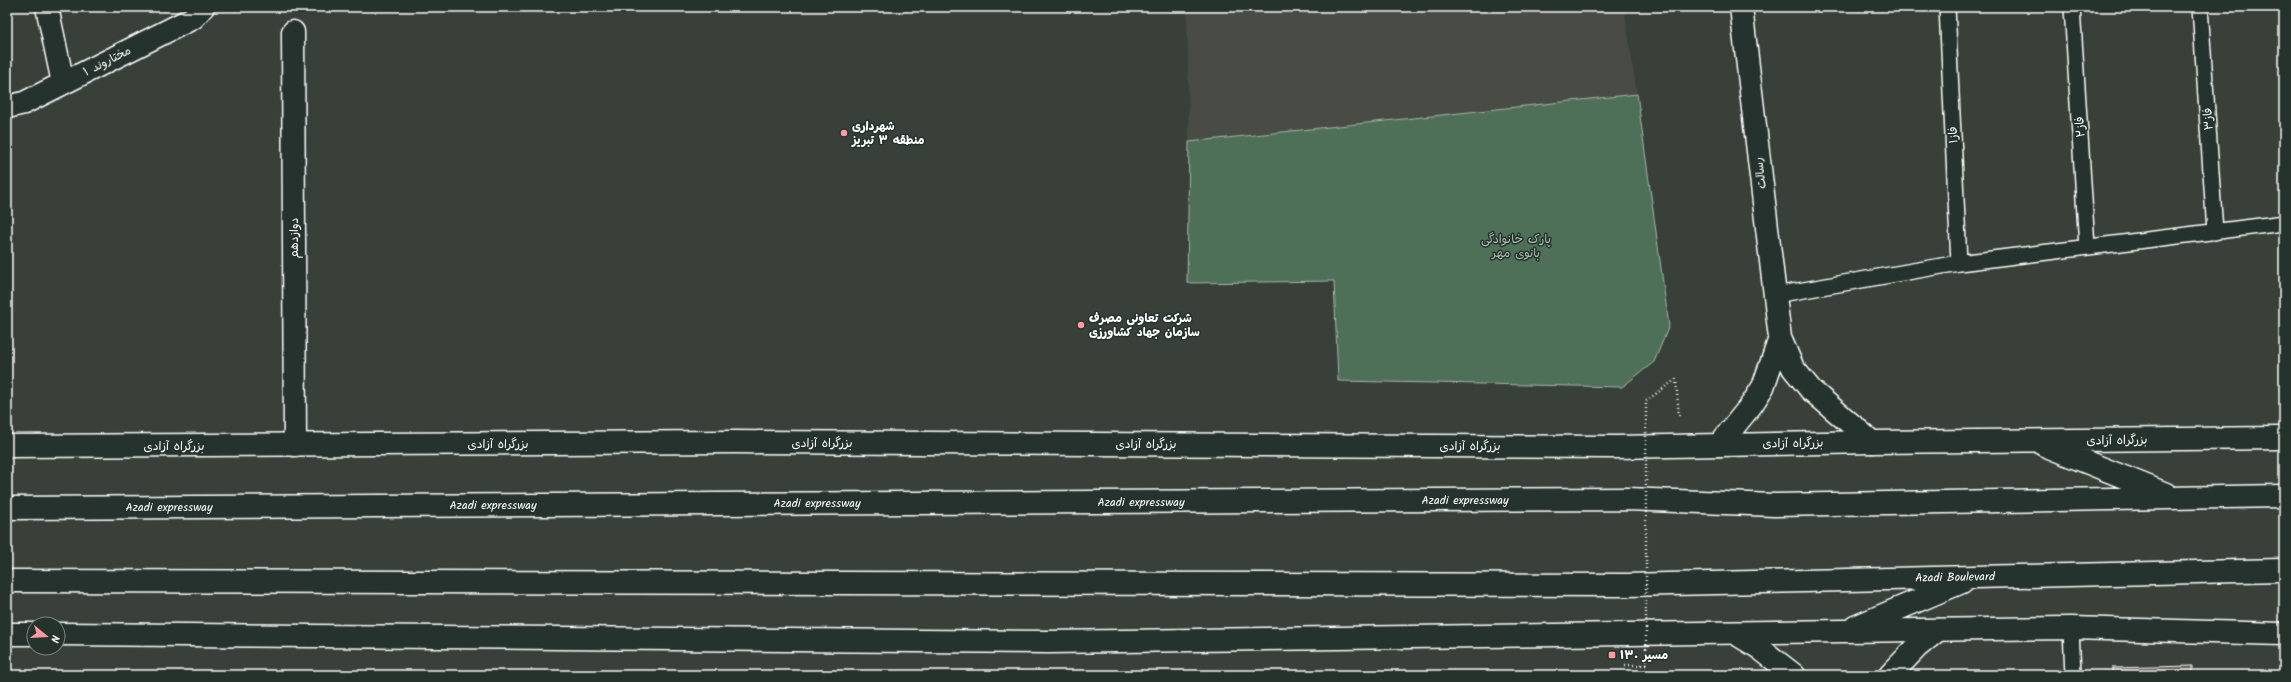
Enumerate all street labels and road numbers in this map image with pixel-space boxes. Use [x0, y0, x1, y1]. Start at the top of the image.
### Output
street label: مختاروند ۱ [80, 41, 134, 82]
street label: فاز۳ [2198, 107, 2219, 131]
street label: فاز۲ [2070, 116, 2091, 138]
street label: فاز۱ [1944, 126, 1963, 144]
street label: رسالت [1749, 156, 1772, 190]
street label: دوازدهم [285, 218, 304, 258]
street label: بزرگراه آزادی [2086, 430, 2148, 451]
street label: بزرگراه آزادی [1762, 433, 1824, 454]
street label: بزرگراه آزادی [792, 434, 852, 453]
street label: بزرگراه آزادی [468, 435, 528, 454]
street label: بزرگراه آزادی [1116, 435, 1176, 454]
street label: بزرگراه آزادی [144, 437, 204, 456]
street label: بزرگراه آزادی [1440, 437, 1500, 456]
street label: Azadi expressway [1421, 491, 1509, 510]
street label: Azadi expressway [1097, 493, 1185, 512]
street label: Azadi expressway [773, 494, 861, 513]
street label: Azadi expressway [449, 496, 537, 515]
street label: Azadi expressway [125, 498, 213, 517]
street label: Azadi Boulevard [1915, 567, 1996, 588]

